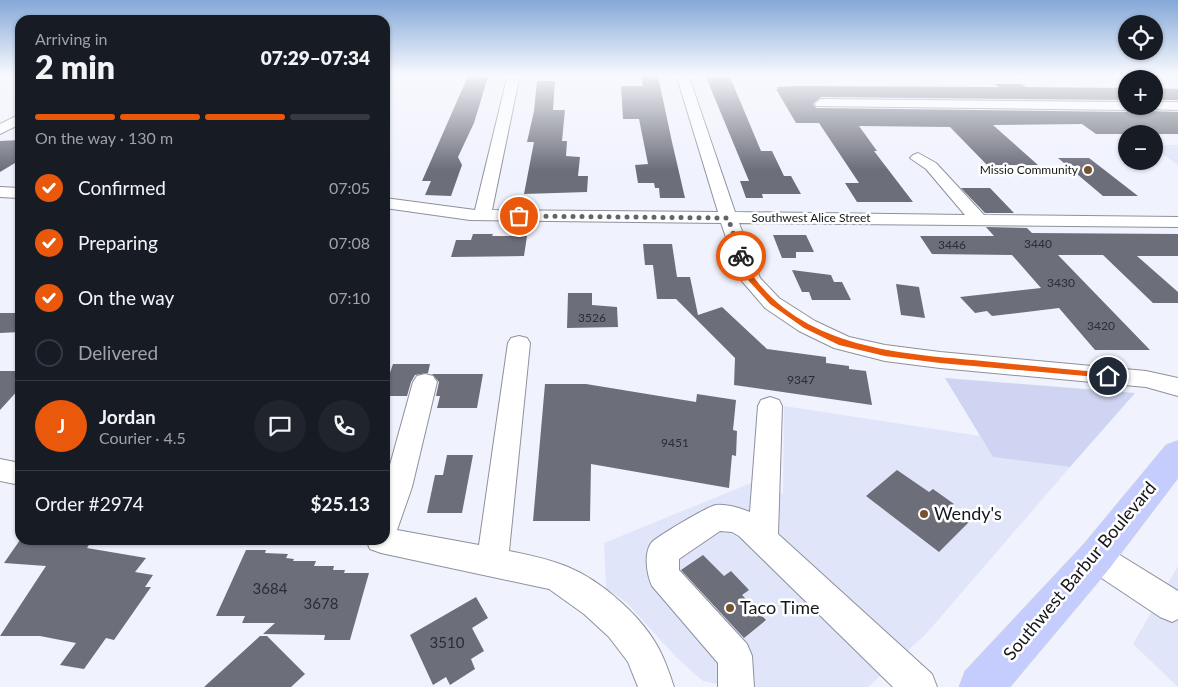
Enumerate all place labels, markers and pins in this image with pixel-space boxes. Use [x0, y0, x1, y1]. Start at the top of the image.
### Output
place label: Missio Community [980, 162, 1079, 177]
marker: Missio Community [1082, 164, 1094, 176]
pin [498, 195, 540, 237]
pin [1087, 355, 1129, 397]
place label: Wendy's [934, 502, 1002, 524]
marker: Wendy's [918, 508, 930, 520]
place label: Taco Time [740, 596, 819, 618]
marker: Taco Time [724, 602, 736, 614]

